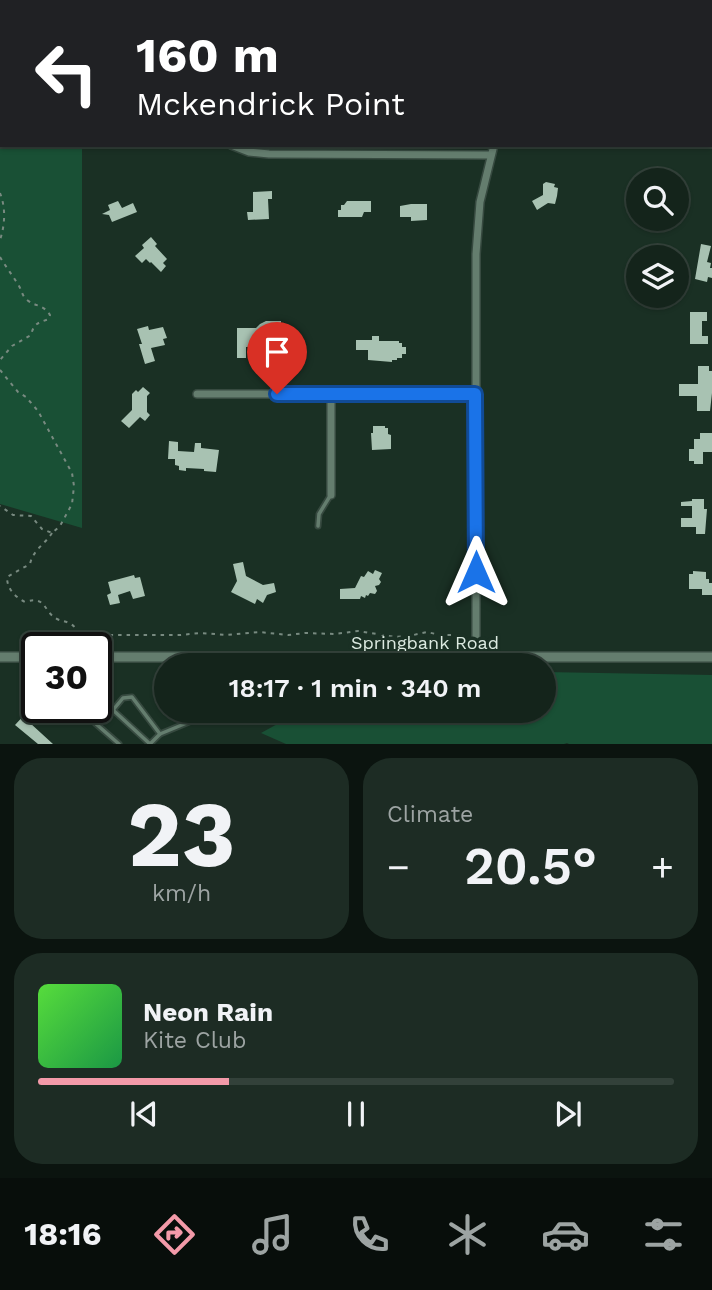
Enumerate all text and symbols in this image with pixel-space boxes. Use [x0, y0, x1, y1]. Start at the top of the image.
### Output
text: 160 m [136, 26, 279, 84]
icon: left [21, 28, 112, 119]
text: Mckendrick Point [136, 85, 405, 123]
map controls [626, 168, 689, 308]
button: search [626, 168, 689, 231]
button: layers [626, 245, 689, 308]
pin [247, 322, 307, 394]
icon: arrive [258, 333, 296, 371]
position arrow [439, 535, 513, 609]
speed limit sign: 30 [21, 632, 112, 723]
street label: Springbank Road [351, 632, 499, 653]
text: 18:17 · 1 min · 340 m [229, 673, 481, 703]
text: 23 [127, 781, 236, 888]
text: Climate [387, 801, 473, 828]
text: 20.5° [464, 836, 597, 897]
text: − [387, 845, 410, 889]
text: + [651, 845, 674, 889]
text: km/h [152, 880, 211, 907]
text: Neon Rain [143, 997, 273, 1027]
text: Kite Club [143, 1027, 246, 1054]
icon: previous [125, 1095, 163, 1133]
icon: pause [337, 1095, 375, 1133]
icon: next [549, 1095, 587, 1133]
icon: directions [150, 1210, 199, 1259]
icon: music [248, 1210, 297, 1259]
icon: phone [345, 1210, 394, 1259]
icon: climate [443, 1210, 492, 1259]
icon: car [541, 1210, 590, 1259]
icon: filters [639, 1210, 688, 1259]
text: 18:16 [24, 1215, 101, 1253]

